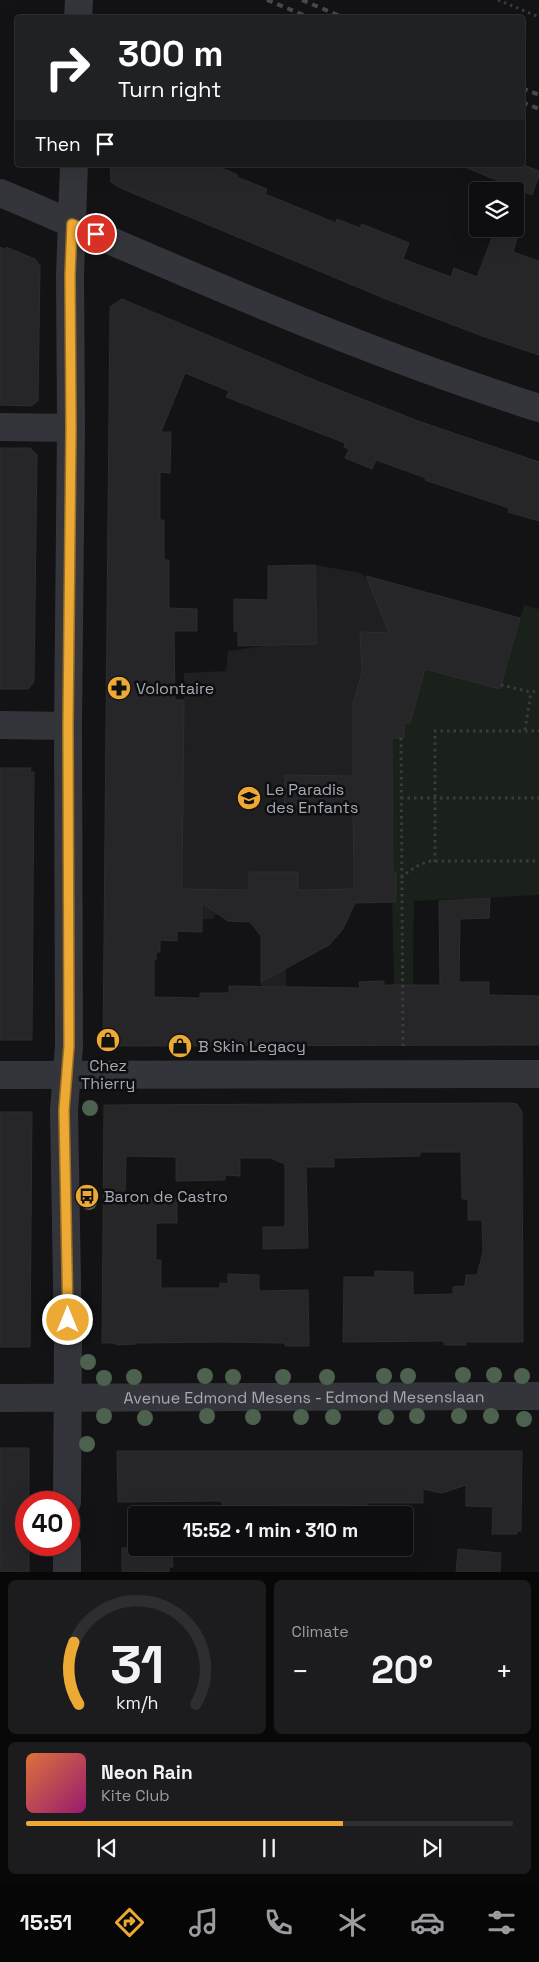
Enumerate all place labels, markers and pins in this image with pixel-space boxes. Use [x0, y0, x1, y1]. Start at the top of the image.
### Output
pin [75, 213, 117, 255]
pharmacy icon: Volontaire [106, 675, 132, 701]
place label: Volontaire [136, 678, 214, 699]
place label: Le Paradis des Enfants [266, 779, 358, 818]
school or university icon: Le Paradis des Enfants [236, 785, 262, 811]
shop icon: Chez Thierry [95, 1027, 121, 1053]
shop icon: B Skin Legacy [167, 1033, 193, 1059]
place label: B Skin Legacy [198, 1036, 306, 1057]
place label: Chez Thierry [81, 1055, 135, 1094]
bus stop icon: Baron de Castro [74, 1183, 100, 1209]
place label: Baron de Castro [104, 1186, 228, 1207]

